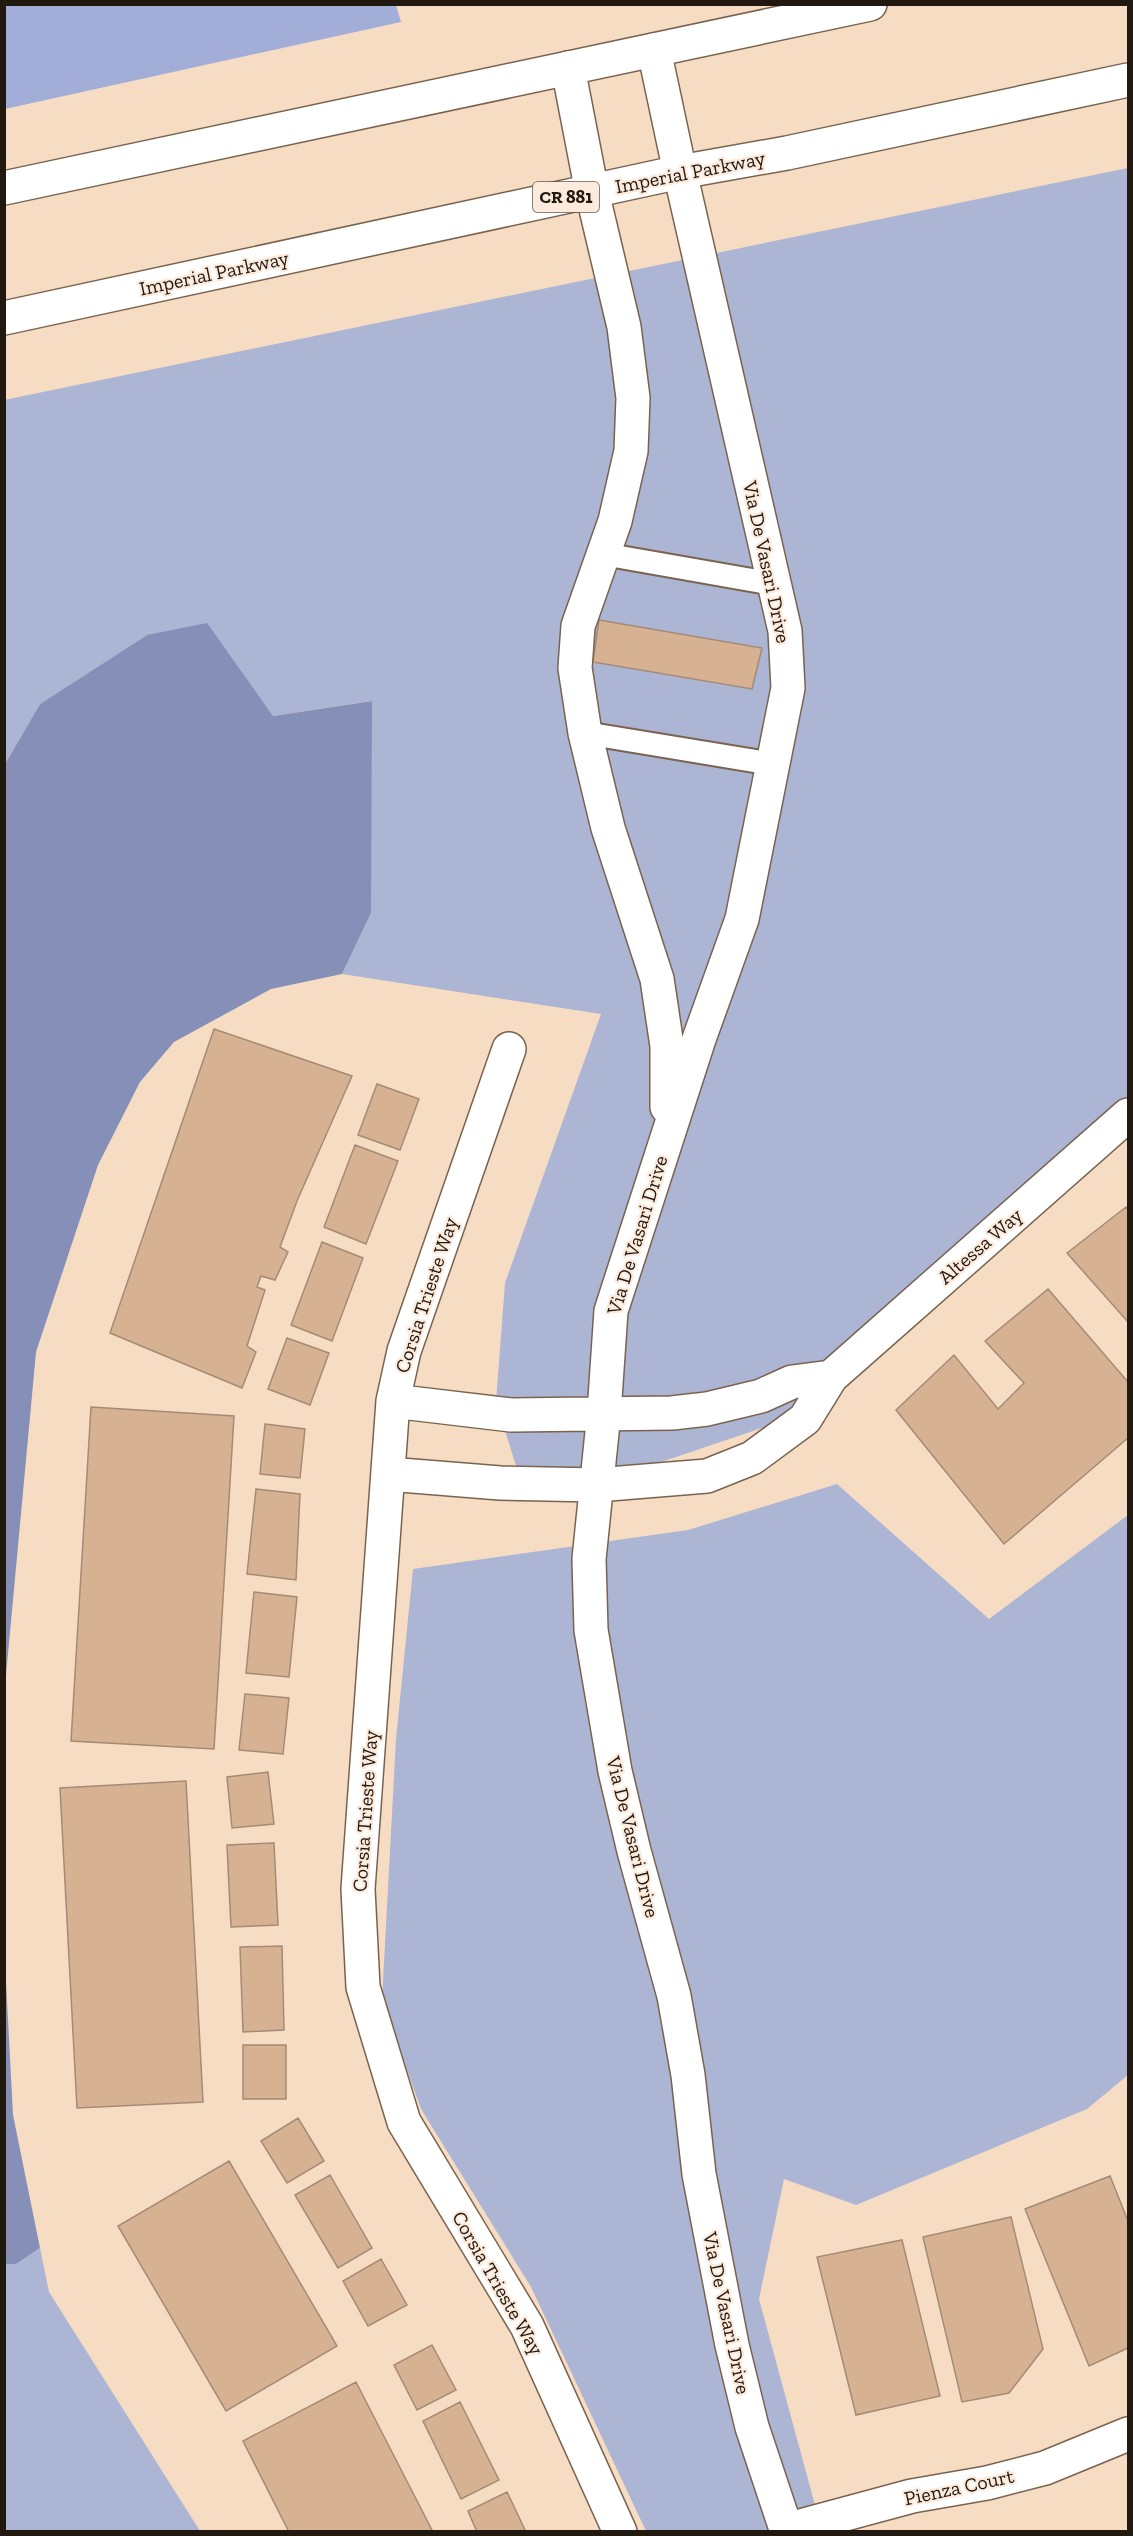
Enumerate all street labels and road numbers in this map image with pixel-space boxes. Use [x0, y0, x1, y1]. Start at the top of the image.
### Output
street label: Imperial Parkway [613, 146, 768, 198]
road number: CR 881 [533, 182, 599, 212]
street label: Imperial Parkway [137, 245, 292, 301]
street label: Via De Vasari Drive [738, 478, 796, 645]
street label: Via De Vasari Drive [601, 1153, 673, 1318]
street label: Altessa Way [933, 1203, 1027, 1289]
street label: Corsia Trieste Way [390, 1214, 463, 1376]
street label: Corsia Trieste Way [347, 1729, 383, 1893]
street label: Via De Vasari Drive [601, 1753, 665, 1920]
street label: Corsia Trieste Way [447, 2207, 549, 2360]
street label: Via De Vasari Drive [698, 2229, 756, 2396]
street label: Pienza Court [902, 2464, 1017, 2510]

